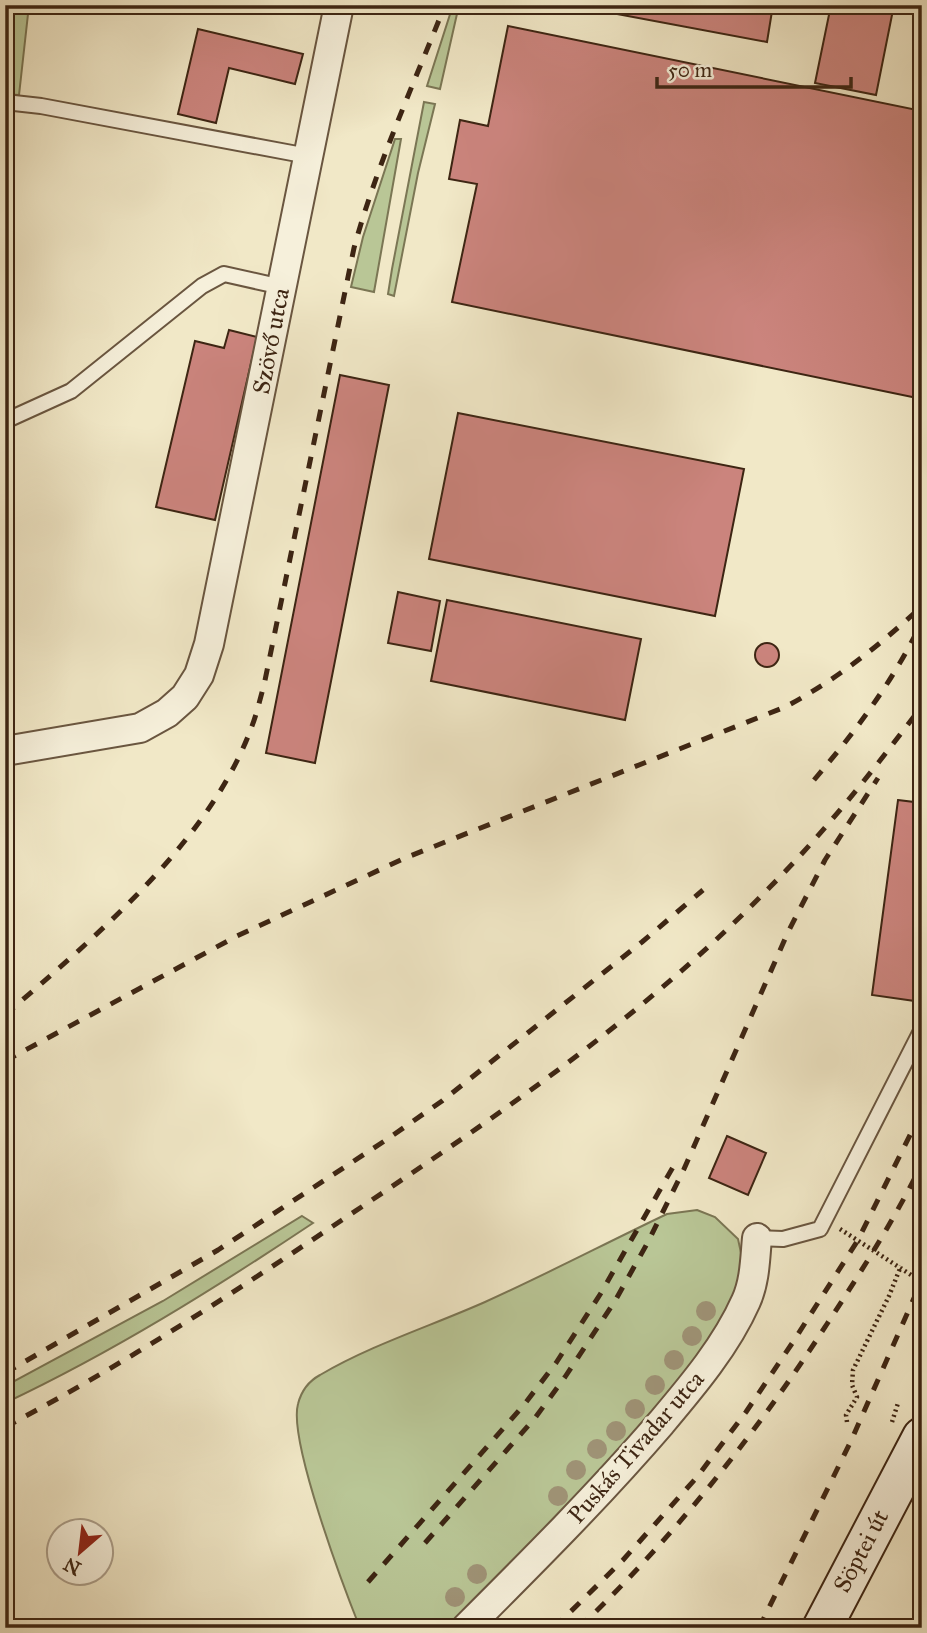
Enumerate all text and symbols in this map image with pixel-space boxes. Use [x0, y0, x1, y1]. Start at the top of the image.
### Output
scale bar [657, 46, 852, 90]
text: 50 m [668, 57, 713, 83]
street label: Szövő utca [246, 285, 296, 397]
street label: Puskás Tivadar utca [561, 1364, 711, 1530]
street label: Söptei út [827, 1504, 896, 1598]
north arrow [46, 1518, 116, 1588]
text: N [60, 1553, 85, 1581]

